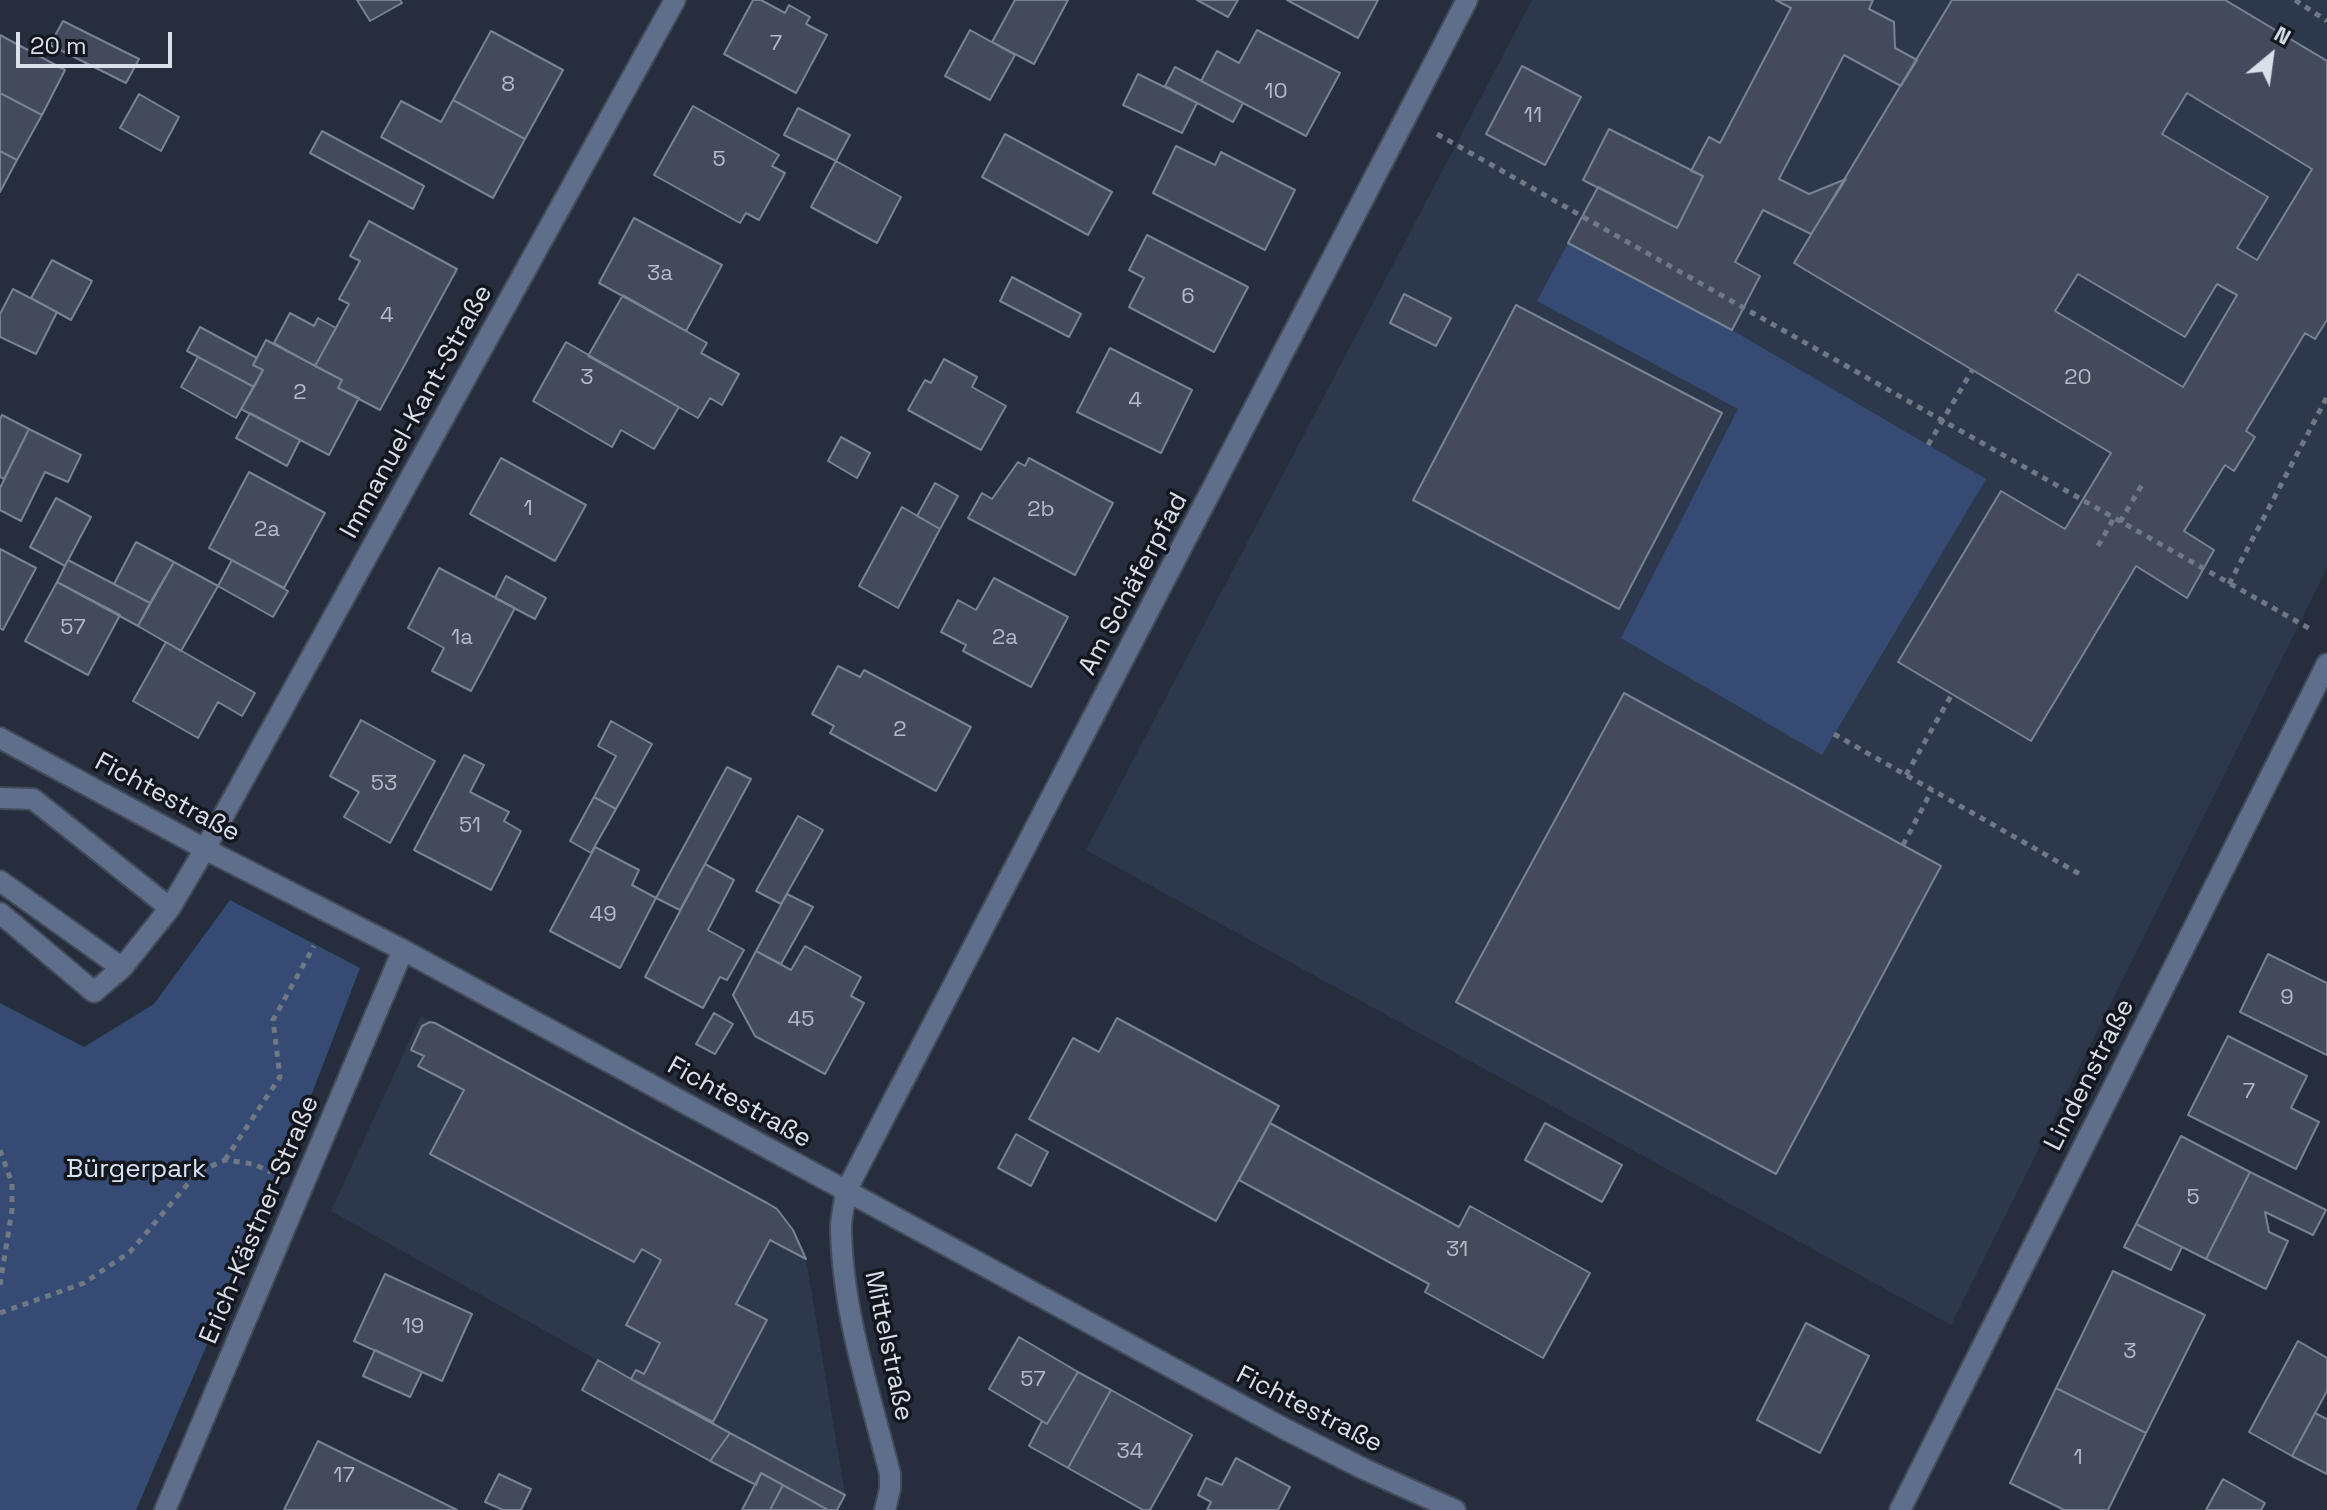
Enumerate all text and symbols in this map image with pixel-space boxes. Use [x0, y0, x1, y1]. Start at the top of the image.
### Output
scale bar [20, 16, 176, 66]
north arrow [2231, 16, 2311, 96]
text: N [2269, 19, 2296, 51]
text: 20 m [30, 30, 87, 61]
house number: 7 [770, 31, 782, 57]
house number: 8 [501, 72, 515, 98]
house number: 10 [1264, 79, 1288, 105]
house number: 11 [1524, 103, 1542, 129]
house number: 5 [712, 147, 726, 173]
house number: 3a [647, 261, 673, 287]
street label: Immanuel-Kant-Straße [334, 280, 500, 544]
house number: 6 [1181, 284, 1195, 310]
house number: 4 [380, 303, 394, 329]
house number: 3 [580, 365, 594, 391]
house number: 20 [2064, 365, 2092, 391]
house number: 2 [293, 380, 307, 406]
house number: 4 [1128, 388, 1142, 414]
street label: Am Schäferpfad [1073, 488, 1195, 680]
house number: 1 [523, 496, 533, 522]
house number: 2b [1027, 497, 1055, 523]
house number: 2a [254, 517, 280, 543]
house number: 57 [60, 615, 86, 641]
house number: 1a [451, 625, 473, 651]
house number: 2a [992, 625, 1018, 651]
house number: 2 [893, 717, 907, 743]
street label: Fichtestraße [89, 747, 245, 849]
house number: 53 [371, 771, 397, 797]
house number: 51 [459, 813, 481, 839]
house number: 49 [589, 902, 617, 928]
house number: 9 [2280, 985, 2294, 1011]
street label: Lindenstraße [2038, 994, 2142, 1156]
house number: 45 [788, 1007, 814, 1033]
street label: Fichtestraße [662, 1051, 816, 1155]
house number: 7 [2243, 1079, 2255, 1105]
street label: Erich-Kästner-Straße [194, 1091, 326, 1349]
park label: Bürgerpark [66, 1154, 206, 1186]
house number: 5 [2186, 1185, 2200, 1211]
house number: 31 [1446, 1237, 1468, 1263]
street label: Mittelstraße [857, 1268, 919, 1424]
house number: 19 [402, 1314, 424, 1340]
house number: 3 [2123, 1339, 2137, 1365]
street label: Fichtestraße [1231, 1360, 1387, 1460]
house number: 57 [1020, 1367, 1046, 1393]
house number: 34 [1116, 1439, 1144, 1465]
house number: 1 [2073, 1445, 2083, 1471]
house number: 17 [333, 1463, 355, 1489]

